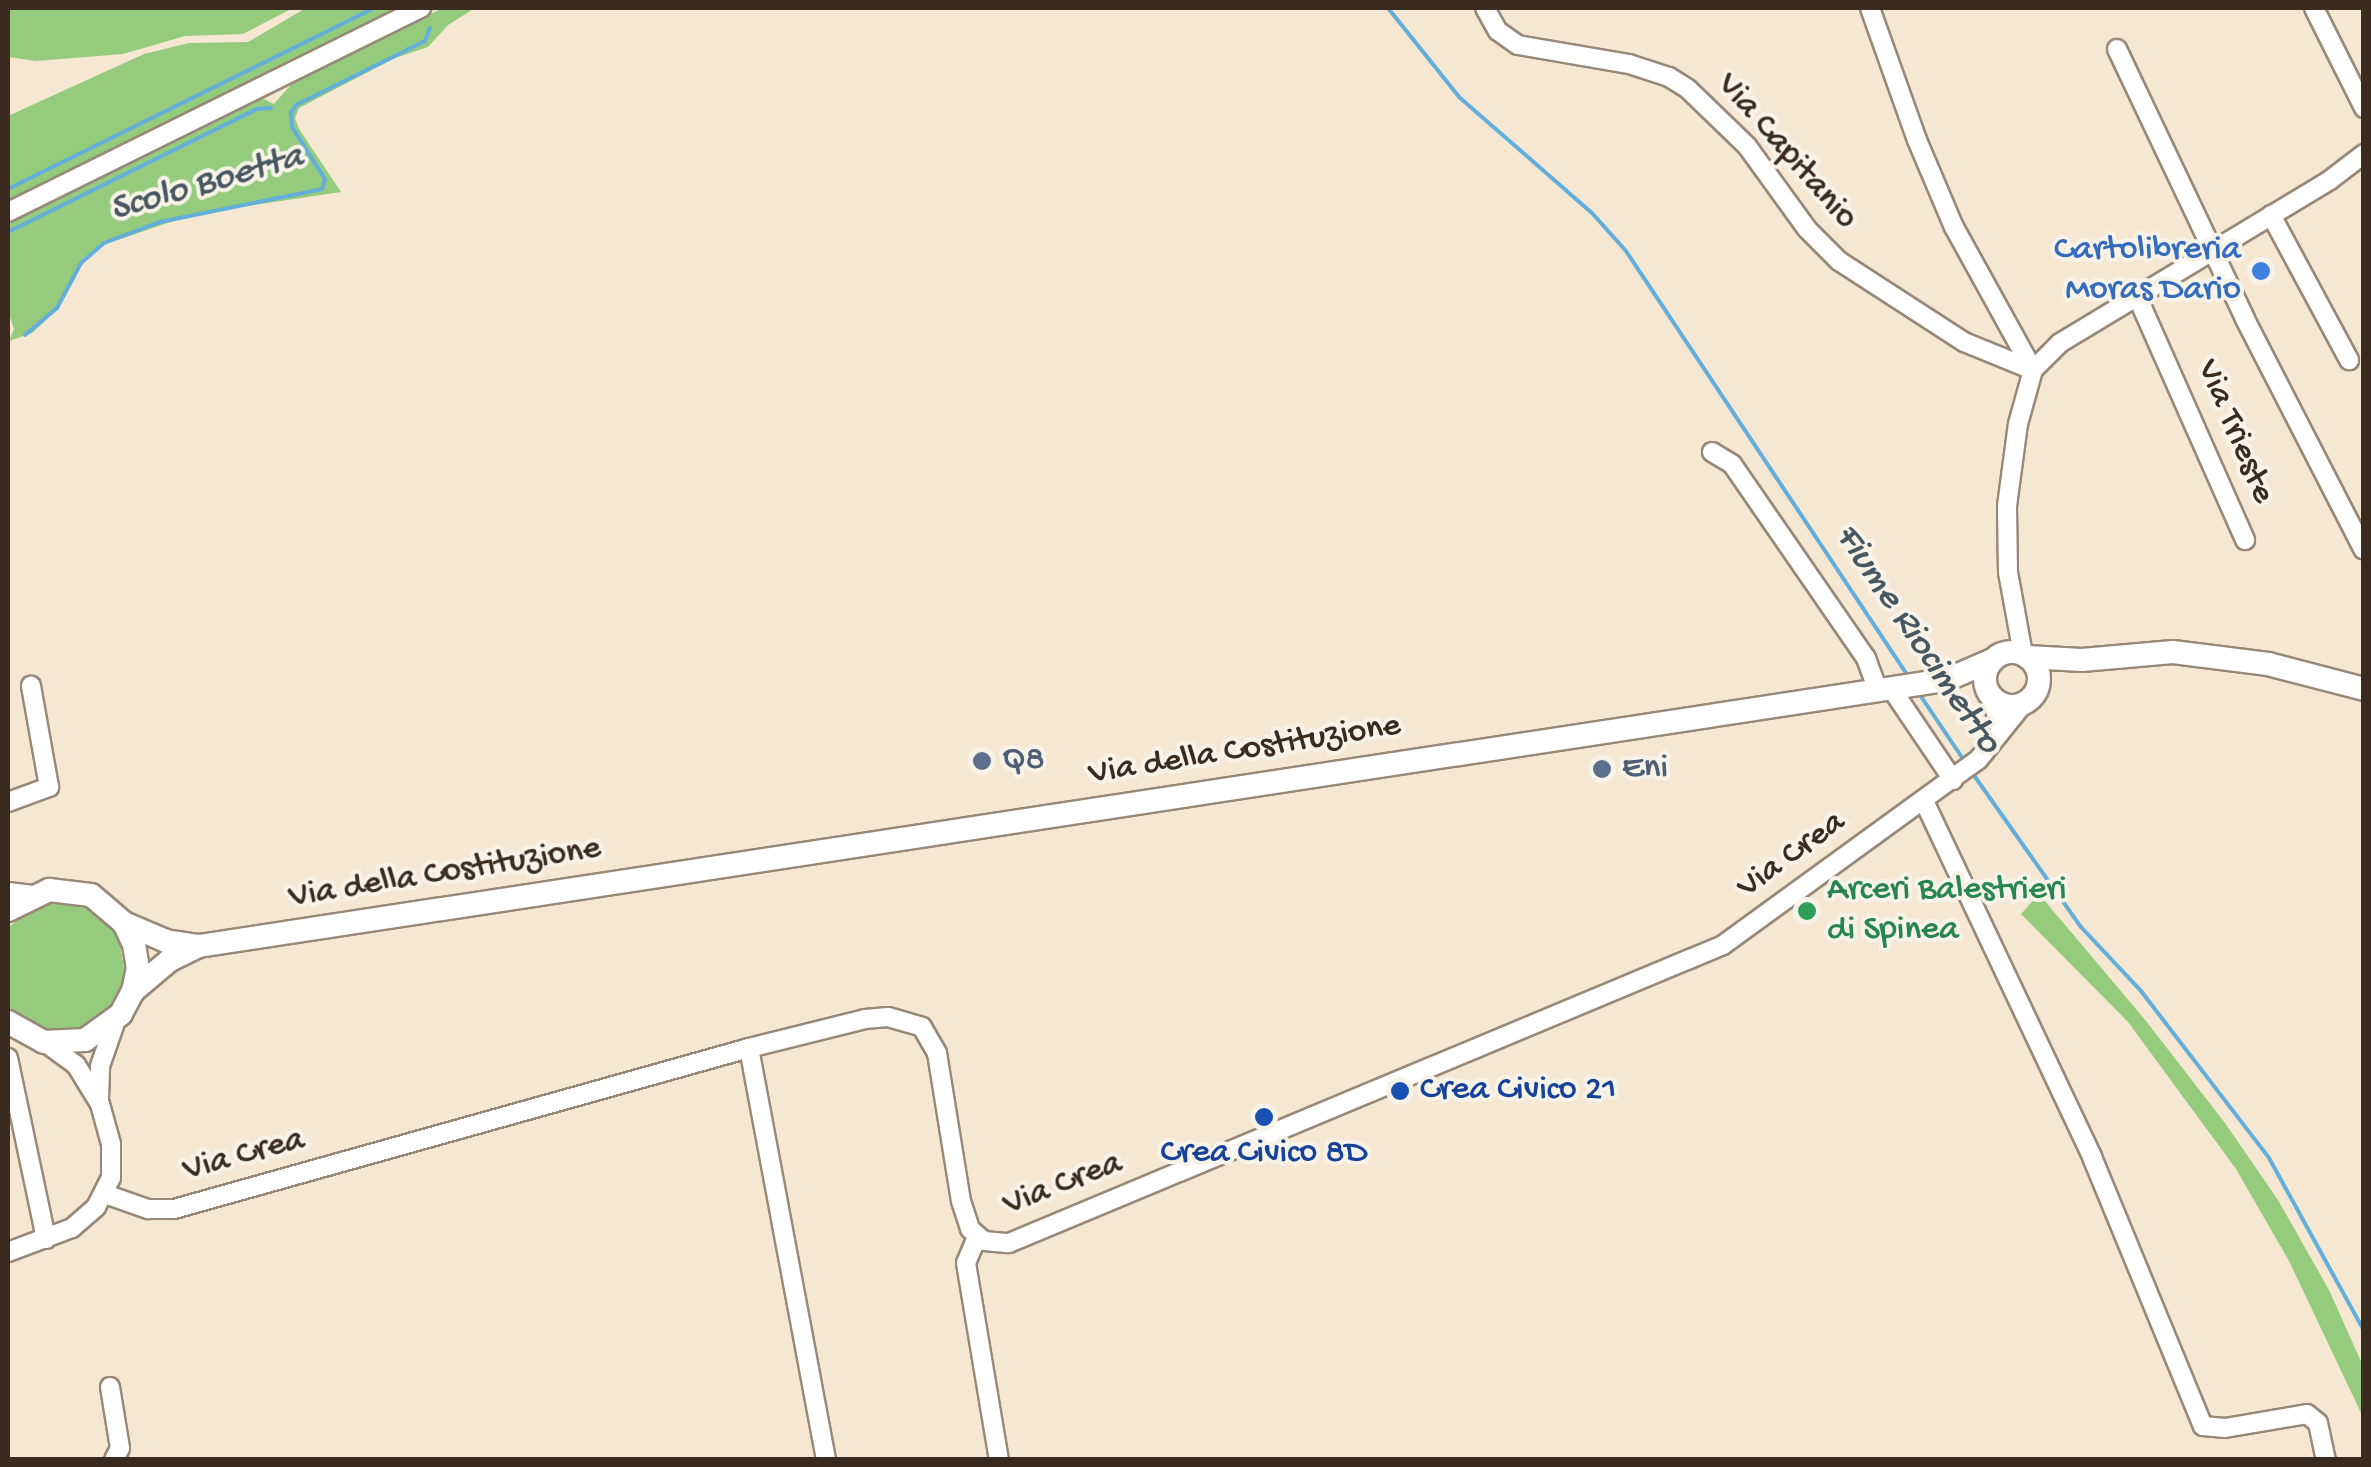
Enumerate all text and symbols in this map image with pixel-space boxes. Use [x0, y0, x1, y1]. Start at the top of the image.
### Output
street label: Via Capitanio [1706, 65, 1866, 239]
water label: Scolo Boetta [105, 136, 309, 234]
place label: Cartolibreria Moras Dario [2054, 230, 2241, 312]
marker: Cartolibreria Moras Dario [2250, 260, 2272, 282]
street label: Via Trieste [2185, 354, 2283, 510]
water label: Fiume Riocimetto [1822, 516, 2010, 764]
street label: Via della Costituzione [1086, 706, 1404, 796]
place label: Q8 [1002, 740, 1045, 782]
place label: Eni [1622, 748, 1668, 790]
marker: Q8 [971, 750, 993, 772]
marker: Eni [1591, 758, 1613, 780]
street label: Via Crea [1730, 803, 1854, 909]
street label: Via della Costituzione [286, 829, 604, 919]
place label: Arceri Balestrieri di Spinea [1827, 870, 2067, 952]
marker: Arceri Balestrieri di Spinea [1796, 900, 1818, 922]
place label: Crea Civico 21 [1420, 1070, 1616, 1112]
marker: Crea Civico 21 [1389, 1080, 1411, 1102]
marker: Crea Civico 8D [1253, 1106, 1275, 1128]
street label: Via Crea [179, 1120, 309, 1192]
place label: Crea Civico 8D [1160, 1133, 1368, 1175]
street label: Via Crea [998, 1143, 1128, 1227]

